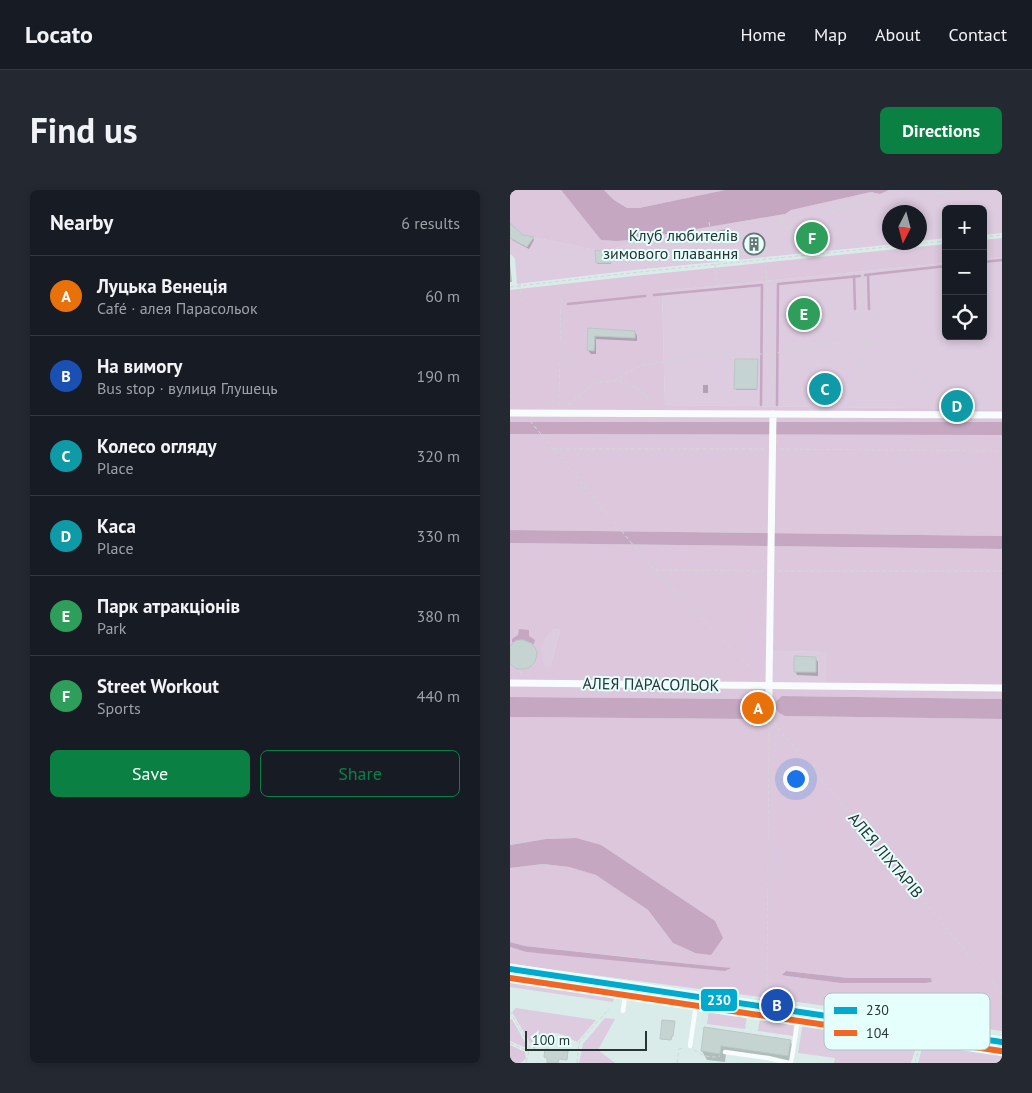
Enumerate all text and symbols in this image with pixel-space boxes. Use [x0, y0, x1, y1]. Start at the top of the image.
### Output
text: Locato [25, 19, 93, 50]
text: Home [740, 23, 786, 46]
text: Map [814, 23, 847, 46]
text: About [875, 23, 921, 46]
text: Contact [949, 23, 1007, 46]
text: Find us [30, 107, 138, 153]
button: Directions [880, 107, 1002, 154]
north arrow [882, 205, 927, 250]
map controls [942, 205, 987, 340]
button: + [942, 205, 987, 250]
text: Nearby [50, 209, 113, 236]
text: 6 results [401, 213, 460, 233]
pin: F [796, 219, 828, 257]
place label: Клуб любителів зимового плавання [603, 225, 738, 263]
building icon: Клуб любителів зимового плавання [742, 232, 766, 256]
button: − [942, 250, 987, 295]
text: Луцька Венеція [97, 274, 227, 298]
text: A [61, 286, 71, 306]
text: 60 m [425, 286, 460, 306]
pin: E [788, 295, 820, 333]
button: locate [942, 295, 987, 340]
text: Café · алея Парасольок [97, 298, 258, 318]
text: На вимогу [97, 354, 182, 378]
text: B [61, 366, 71, 386]
text: 190 m [417, 366, 460, 386]
pin: C [809, 370, 841, 408]
text: Bus stop · вулиця Глушець [97, 378, 278, 398]
pin: D [941, 387, 973, 425]
text: Колесо огляду [97, 434, 217, 458]
text: C [62, 446, 70, 466]
text: 320 m [417, 446, 460, 466]
text: Place [97, 458, 134, 478]
text: Каса [97, 514, 136, 538]
text: D [61, 526, 71, 546]
text: 330 m [417, 526, 460, 546]
text: Place [97, 538, 134, 558]
text: Парк атракціонів [97, 594, 240, 618]
text: E [62, 606, 70, 626]
text: 380 m [417, 606, 460, 626]
text: Park [97, 618, 126, 638]
street label: АЛЕЯ ПАРАСОЛЬОК [582, 673, 720, 695]
text: Street Workout [97, 674, 219, 698]
text: F [62, 686, 70, 706]
text: 440 m [417, 686, 460, 706]
pin: A [742, 689, 774, 727]
text: Sports [97, 698, 141, 718]
button: Save [50, 750, 250, 797]
button: Share [260, 750, 460, 797]
your location [783, 766, 809, 792]
street label: АЛЕЯ ЛІХТАРІВ [845, 808, 927, 902]
pin: B [761, 986, 793, 1024]
line badge: 230 [700, 988, 738, 1012]
text: 230 [707, 991, 731, 1009]
legend [824, 993, 990, 1050]
text: 230 [866, 1001, 889, 1019]
text: 104 [866, 1024, 889, 1042]
scale bar [525, 1028, 648, 1051]
text: 100 m [532, 1031, 570, 1049]

